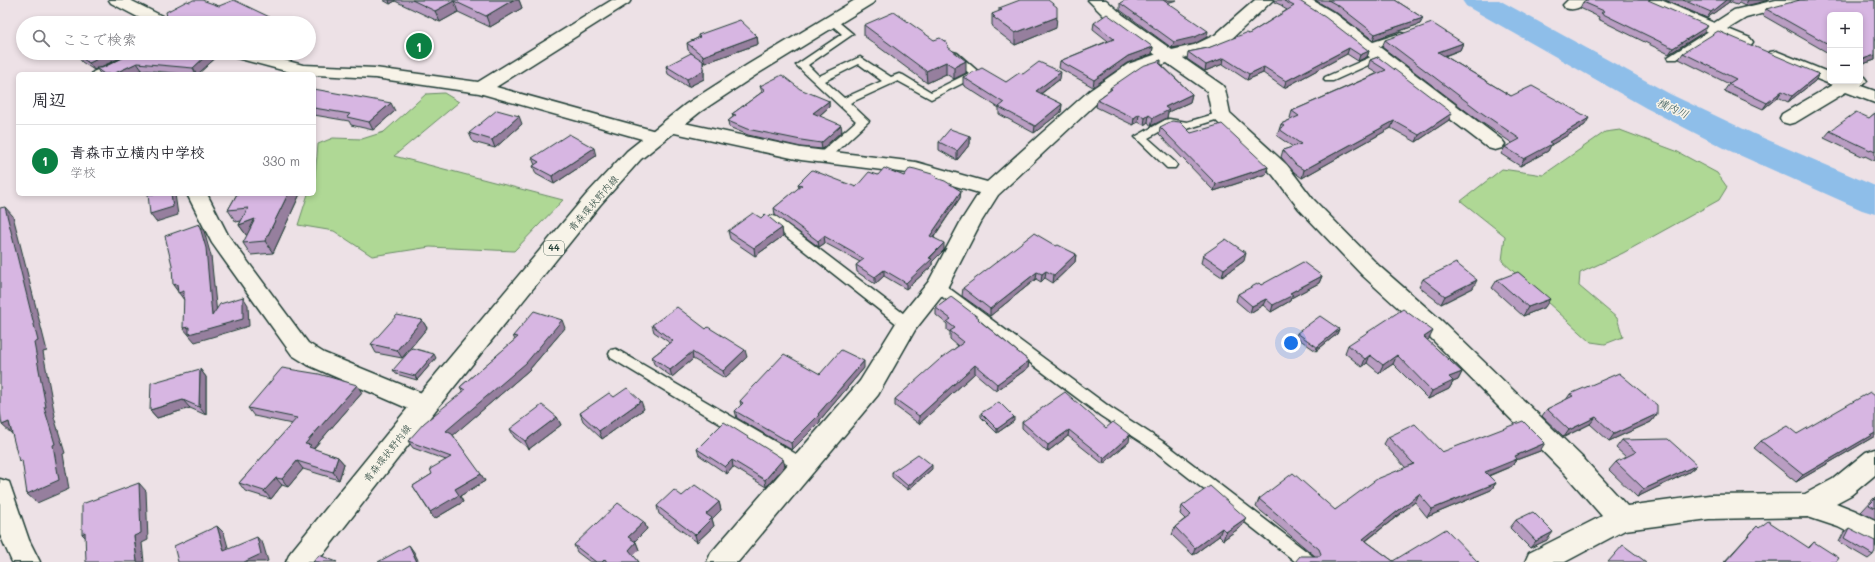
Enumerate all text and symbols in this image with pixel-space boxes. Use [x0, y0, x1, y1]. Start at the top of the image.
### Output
map controls [1827, 12, 1863, 84]
button: + [1827, 12, 1863, 48]
search box [16, 16, 316, 60]
icon: search [30, 27, 52, 49]
text: ここで検索 [62, 29, 137, 49]
pin: 1 [406, 31, 432, 61]
button: − [1827, 48, 1863, 84]
text: 周辺 [32, 88, 66, 110]
water label: 横内川 [1655, 94, 1691, 121]
text: 青森市立横内中学校 [70, 142, 205, 162]
text: 1 [42, 152, 48, 169]
text: 330 m [262, 152, 300, 169]
text: 学校 [70, 163, 96, 180]
street label: 青森環状野内線 [565, 172, 621, 234]
road number: 44 [544, 241, 564, 255]
your location [1281, 333, 1301, 353]
street label: 青森環状野内線 [360, 421, 414, 485]

